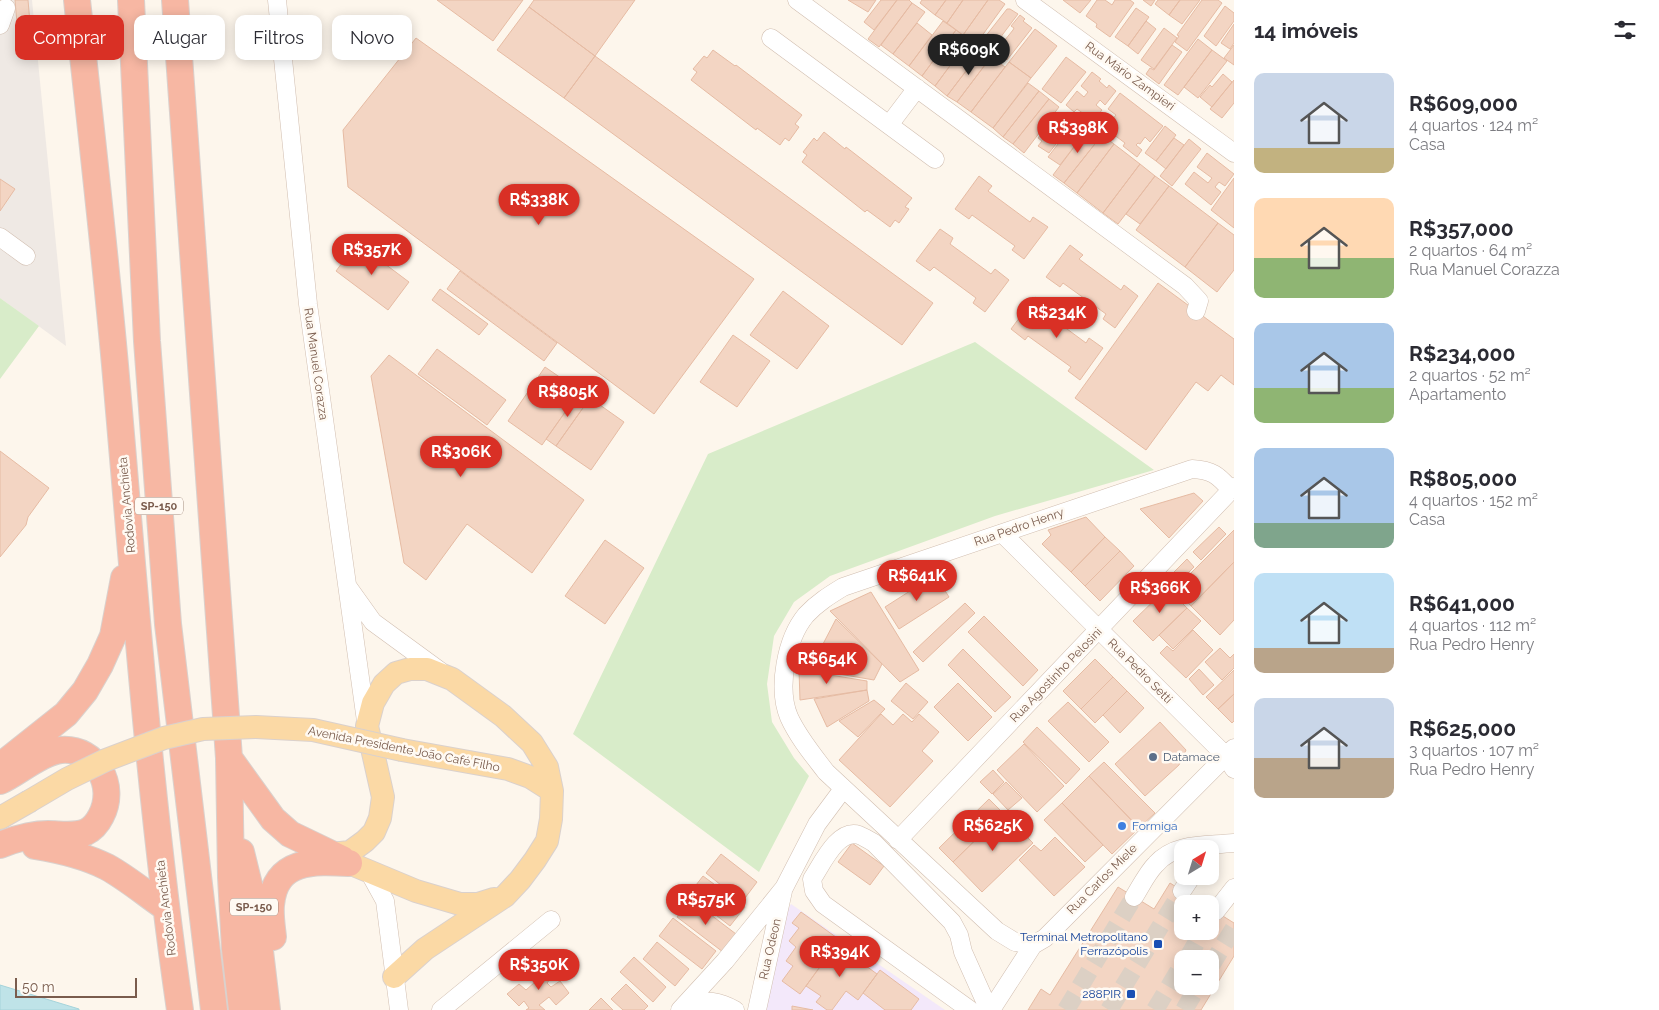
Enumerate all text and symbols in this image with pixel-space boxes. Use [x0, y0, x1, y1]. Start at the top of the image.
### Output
chip: Comprar [15, 15, 124, 60]
chip: Alugar [134, 15, 225, 60]
chip: Filtros [235, 15, 322, 60]
chip: Novo [332, 15, 412, 60]
icon: filters [1611, 16, 1639, 44]
text: 14 imóveis [1254, 18, 1358, 43]
pin: R$609K [928, 34, 1010, 76]
street label: Rua Mário Zampieri [1082, 39, 1178, 113]
text: R$609K [939, 40, 999, 59]
text: R$609,000 [1409, 91, 1518, 116]
icon: home [1294, 93, 1354, 153]
pin: R$398K [1037, 112, 1119, 154]
text: 4 quartos · 124 m² [1409, 116, 1538, 135]
text: R$398K [1048, 118, 1108, 137]
text: Casa [1409, 135, 1445, 154]
pin: R$338K [498, 184, 580, 226]
text: R$338K [510, 190, 568, 209]
text: R$357,000 [1409, 216, 1514, 241]
icon: home [1294, 218, 1354, 278]
pin: R$357K [331, 234, 413, 276]
text: R$357K [343, 240, 401, 259]
text: 2 quartos · 64 m² [1409, 241, 1532, 260]
text: Rua Manuel Corazza [1409, 260, 1560, 279]
pin: R$234K [1016, 296, 1098, 339]
text: R$234K [1028, 303, 1086, 322]
street label: Rua Manuel Corazza [301, 307, 331, 421]
text: R$234,000 [1409, 341, 1515, 366]
icon: home [1294, 343, 1354, 403]
text: 2 quartos · 52 m² [1409, 366, 1531, 385]
pin: R$805K [527, 376, 609, 418]
text: R$805K [538, 382, 598, 401]
text: Apartamento [1409, 385, 1506, 404]
pin: R$306K [420, 436, 502, 478]
text: R$306K [431, 442, 491, 461]
street label: Rodovia Anchieta [116, 456, 138, 554]
text: R$805,000 [1409, 466, 1517, 491]
icon: home [1294, 468, 1354, 528]
text: 4 quartos · 152 m² [1409, 491, 1538, 510]
road number: SP-150 [135, 498, 183, 514]
street label: Rua Pedro Henry [972, 505, 1066, 549]
text: Casa [1409, 510, 1445, 529]
pin: R$641K [876, 560, 958, 602]
text: R$641K [888, 566, 946, 585]
pin: R$366K [1119, 572, 1201, 614]
text: R$366K [1130, 578, 1190, 597]
text: R$641,000 [1409, 591, 1515, 616]
icon: home [1294, 593, 1354, 653]
text: 4 quartos · 112 m² [1409, 616, 1536, 635]
street label: Rua Agostinho Pelosini [1007, 625, 1105, 725]
text: Rua Pedro Henry [1409, 635, 1534, 654]
street label: Rua Pedro Setti [1105, 636, 1175, 706]
pin: R$654K [786, 642, 868, 685]
text: R$654K [797, 649, 857, 668]
text: R$625,000 [1409, 716, 1516, 741]
icon: home [1294, 718, 1354, 778]
street label: Avenida Presidente João Café Filho [307, 724, 501, 774]
text: 3 quartos · 107 m² [1409, 741, 1539, 760]
place label: Datamace [1163, 750, 1220, 764]
marker: Datamace [1147, 751, 1159, 763]
text: Rua Pedro Henry [1409, 760, 1534, 779]
pin: R$625K [952, 810, 1034, 852]
text: R$625K [963, 816, 1023, 835]
place label: Formiga [1132, 819, 1178, 833]
marker: Formiga [1116, 820, 1128, 832]
north arrow [1174, 840, 1219, 885]
map controls [1174, 840, 1219, 995]
street label: Rua Carlos Miele [1064, 841, 1140, 917]
street label: Rodovia Anchieta [153, 859, 179, 957]
pin: R$575K [665, 884, 747, 926]
text: R$575K [677, 890, 735, 909]
button: + [1174, 895, 1219, 940]
road number: SP-150 [230, 899, 278, 916]
street label: Rua Odeon [756, 917, 784, 981]
place label: Terminal Metropolitano Ferrazópolis [1020, 930, 1148, 958]
pin: R$394K [799, 936, 881, 978]
marker: Terminal Metropolitano Ferrazópolis [1152, 938, 1164, 950]
text: R$394K [811, 942, 869, 961]
pin: R$350K [498, 948, 580, 991]
button: − [1174, 950, 1219, 995]
text: R$350K [509, 955, 569, 974]
scale bar [15, 975, 138, 998]
text: 50 m [22, 979, 55, 995]
place label: 288PIR [1082, 987, 1121, 1001]
marker: 288PIR [1125, 988, 1137, 1000]

